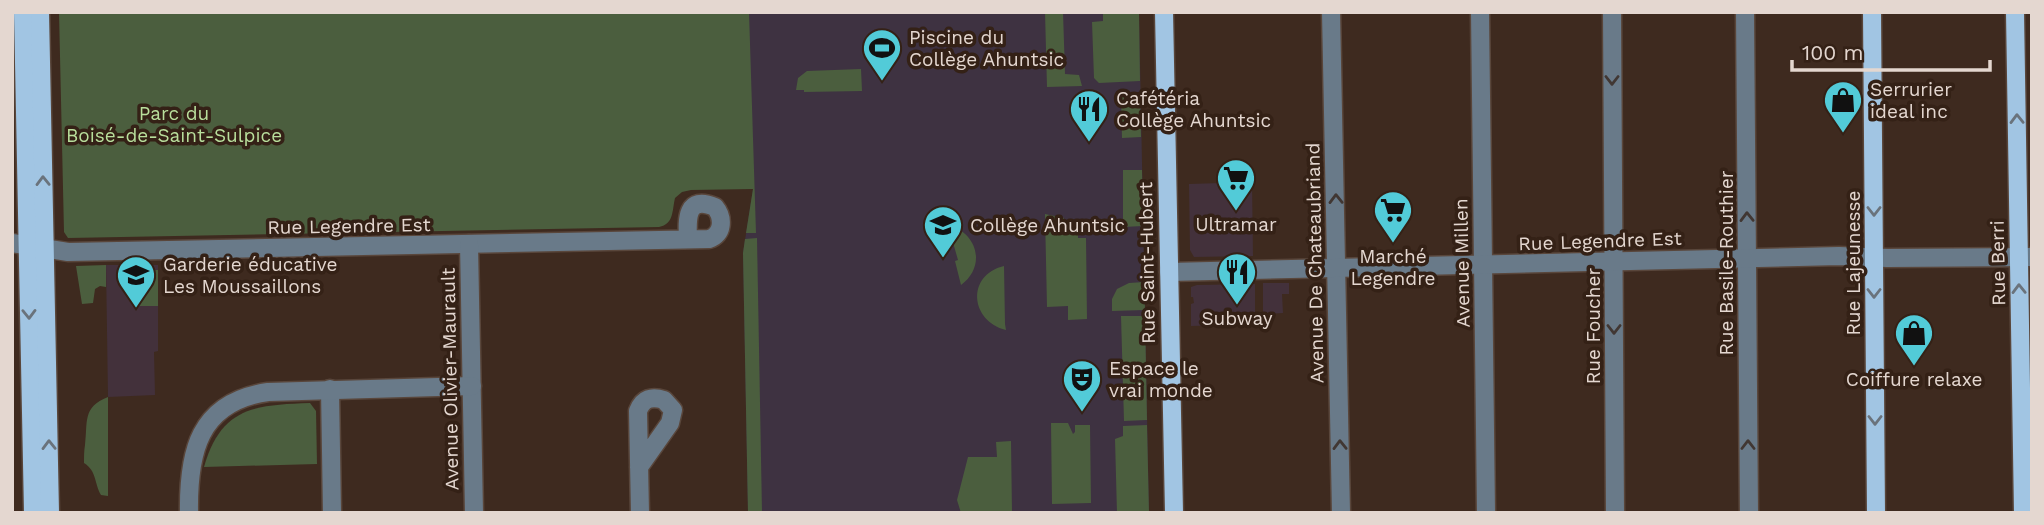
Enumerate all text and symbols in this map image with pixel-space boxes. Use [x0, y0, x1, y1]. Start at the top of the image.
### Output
place label: Piscine du Collège Ahuntsic [909, 26, 1064, 71]
sports icon: Piscine du Collège Ahuntsic [861, 27, 903, 82]
scale bar [1792, 28, 1990, 72]
text: 100 m [1802, 40, 1864, 65]
one-way arrow [1604, 76, 1620, 86]
place label: Serrurier ideal inc [1870, 78, 1952, 123]
shop icon: Serrurier ideal inc [1822, 79, 1864, 134]
place label: Cafétéria Collège Ahuntsic [1116, 87, 1271, 132]
restaurant icon: Cafétéria Collège Ahuntsic [1068, 88, 1110, 143]
park label: Parc du Boisé-de-Saint-Sulpice [66, 102, 282, 147]
one-way arrow [2009, 113, 2025, 123]
street label: Avenue De Chateaubriand [1301, 143, 1329, 383]
supermarket icon: Ultramar [1215, 157, 1257, 212]
street label: Rue Basile-Routhier [1715, 170, 1738, 356]
one-way arrow [35, 175, 51, 186]
street label: Rue Saint-Hubert [1134, 182, 1160, 344]
supermarket icon: Marché Legendre [1372, 189, 1414, 244]
street label: Rue Lajeunesse [1842, 190, 1865, 336]
one-way arrow [1328, 193, 1343, 204]
street label: Avenue Millen [1449, 198, 1475, 328]
school or university icon: Collège Ahuntsic [922, 204, 964, 259]
one-way arrow [1866, 206, 1882, 217]
one-way arrow [1739, 211, 1755, 222]
street label: Rue Legendre Est [267, 213, 431, 239]
place label: Ultramar [1195, 213, 1277, 236]
place label: Collège Ahuntsic [970, 214, 1125, 237]
street label: Rue Berri [1986, 220, 2010, 306]
street label: Rue Legendre Est [1518, 227, 1682, 255]
place label: Marché Legendre [1350, 245, 1436, 290]
restaurant icon: Subway [1216, 251, 1258, 306]
place label: Garderie éducative Les Moussaillons [163, 253, 338, 298]
school or university icon: Garderie éducative Les Moussaillons [115, 254, 157, 309]
street label: Avenue Olivier-Maurault [437, 267, 463, 491]
street label: Rue Foucher [1582, 268, 1605, 384]
one-way arrow [2011, 284, 2027, 294]
one-way arrow [1866, 288, 1882, 298]
place label: Subway [1201, 307, 1273, 330]
one-way arrow [21, 309, 37, 320]
shop icon: Coiffure relaxe [1893, 312, 1935, 367]
one-way arrow [1606, 324, 1622, 335]
place label: Espace le vrai monde [1109, 357, 1213, 402]
theatre icon: Espace le vrai monde [1061, 358, 1103, 413]
place label: Coiffure relaxe [1846, 368, 1982, 391]
one-way arrow [1867, 416, 1883, 426]
one-way arrow [41, 439, 57, 449]
one-way arrow [1332, 439, 1348, 449]
one-way arrow [1740, 439, 1756, 449]

